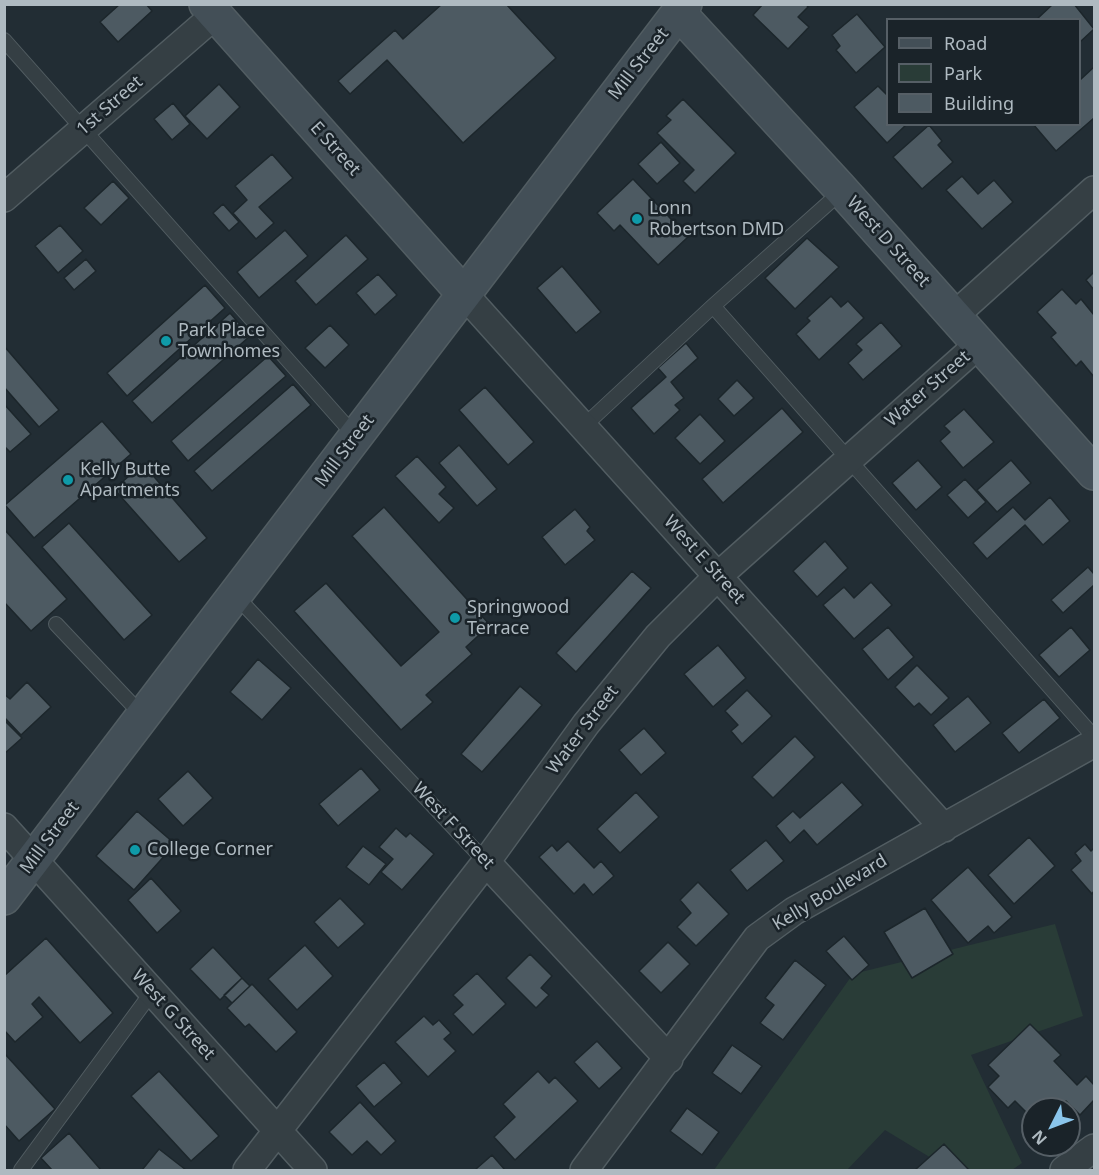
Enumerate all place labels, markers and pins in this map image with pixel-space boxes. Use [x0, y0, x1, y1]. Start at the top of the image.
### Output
place label: Lonn Robertson DMD [649, 198, 784, 240]
marker: Lonn Robertson DMD [630, 212, 644, 226]
place label: Park Place Townhomes [178, 320, 280, 362]
marker: Park Place Townhomes [159, 334, 173, 348]
place label: Kelly Butte Apartments [80, 459, 180, 502]
marker: Kelly Butte Apartments [61, 473, 75, 487]
place label: Springwood Terrace [467, 597, 569, 640]
marker: Springwood Terrace [448, 611, 462, 625]
place label: College Corner [147, 839, 273, 861]
marker: College Corner [128, 843, 142, 857]

